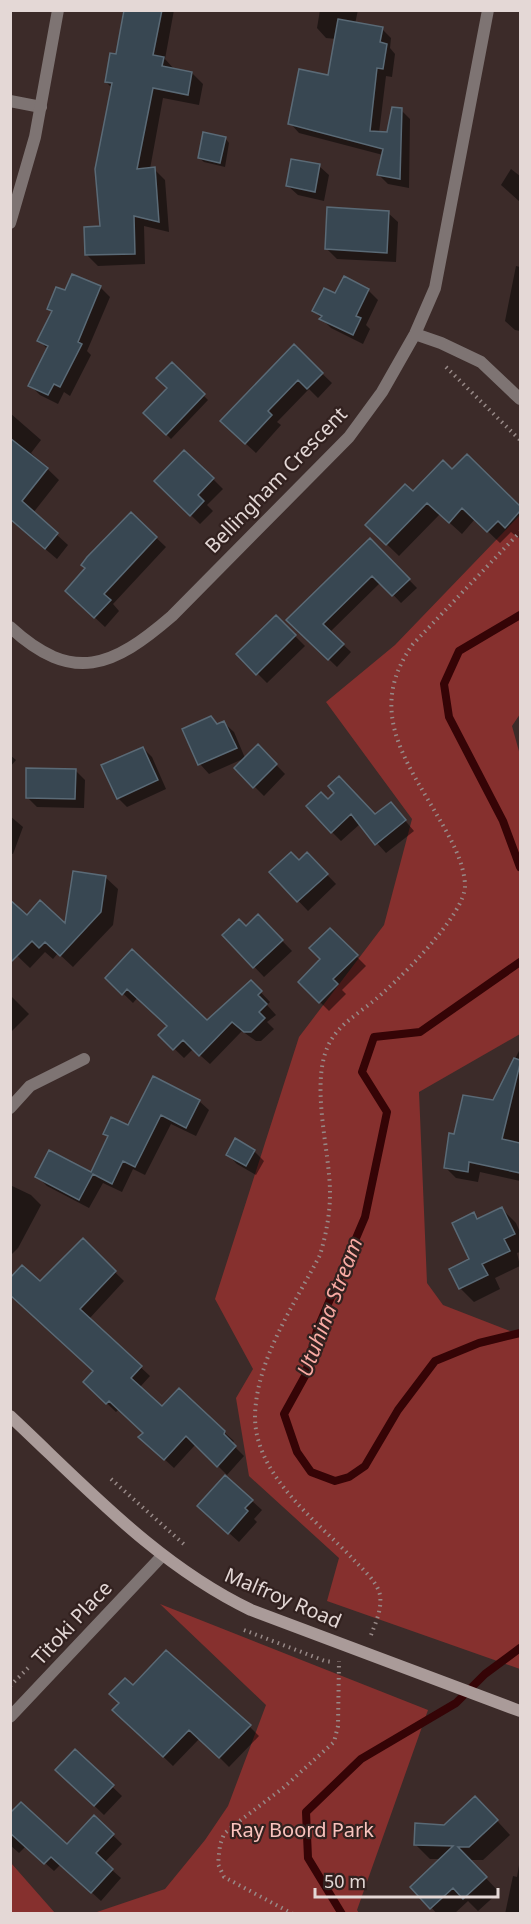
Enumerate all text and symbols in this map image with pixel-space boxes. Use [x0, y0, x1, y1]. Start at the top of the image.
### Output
street label: Bellingham Crescent [199, 401, 353, 559]
water label: Utuhina Stream [290, 1233, 368, 1380]
street label: Malfroy Road [221, 1561, 346, 1634]
street label: Titoki Place [26, 1575, 118, 1671]
park label: Ray Boord Park [230, 1816, 374, 1843]
scale bar [315, 1861, 498, 1899]
text: 50 m [324, 1869, 366, 1893]

